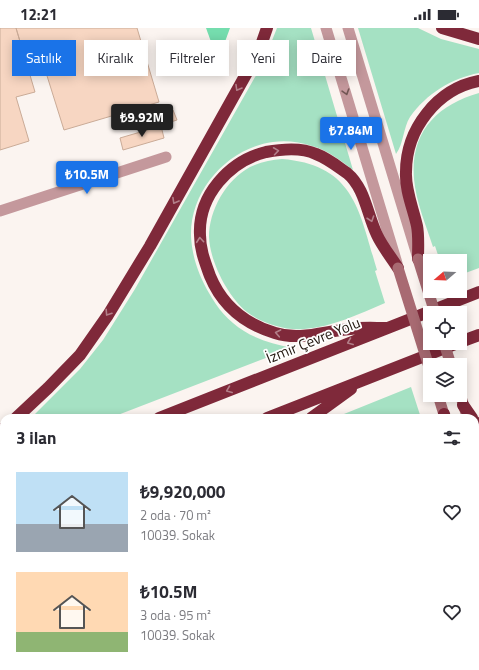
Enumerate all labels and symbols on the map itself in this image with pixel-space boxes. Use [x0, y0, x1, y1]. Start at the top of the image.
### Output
one-way arrow [236, 84, 243, 91]
one-way arrow [341, 88, 350, 95]
pin: ₺9.92M [109, 104, 175, 138]
pin: ₺7.84M [318, 117, 384, 151]
one-way arrow [273, 147, 279, 156]
pin: ₺10.5M [54, 161, 120, 195]
one-way arrow [172, 197, 179, 205]
one-way arrow [366, 215, 375, 222]
one-way arrow [196, 237, 205, 244]
north arrow [423, 254, 467, 298]
one-way arrow [106, 309, 113, 316]
street label: İzmir Çevre Yolu [262, 311, 364, 369]
one-way arrow [274, 329, 281, 338]
one-way arrow [346, 338, 353, 346]
one-way arrow [225, 386, 232, 394]

